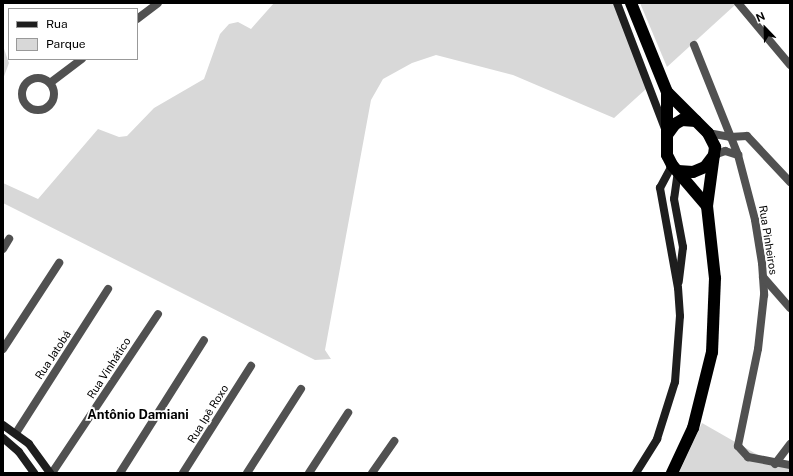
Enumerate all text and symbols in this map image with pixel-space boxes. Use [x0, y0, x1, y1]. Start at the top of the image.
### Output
legend [8, 8, 138, 60]
north arrow [745, 8, 785, 48]
text: N [754, 10, 767, 24]
text: Rua [46, 17, 68, 31]
text: Parque [46, 37, 86, 51]
street label: Rua Pinheiros [756, 204, 780, 276]
street label: Rua Jatobá [32, 328, 74, 382]
street label: Rua Vinhático [84, 335, 134, 401]
street label: Rua Ipê Roxo [185, 382, 231, 446]
district label: Antônio Damiani [87, 407, 189, 423]

